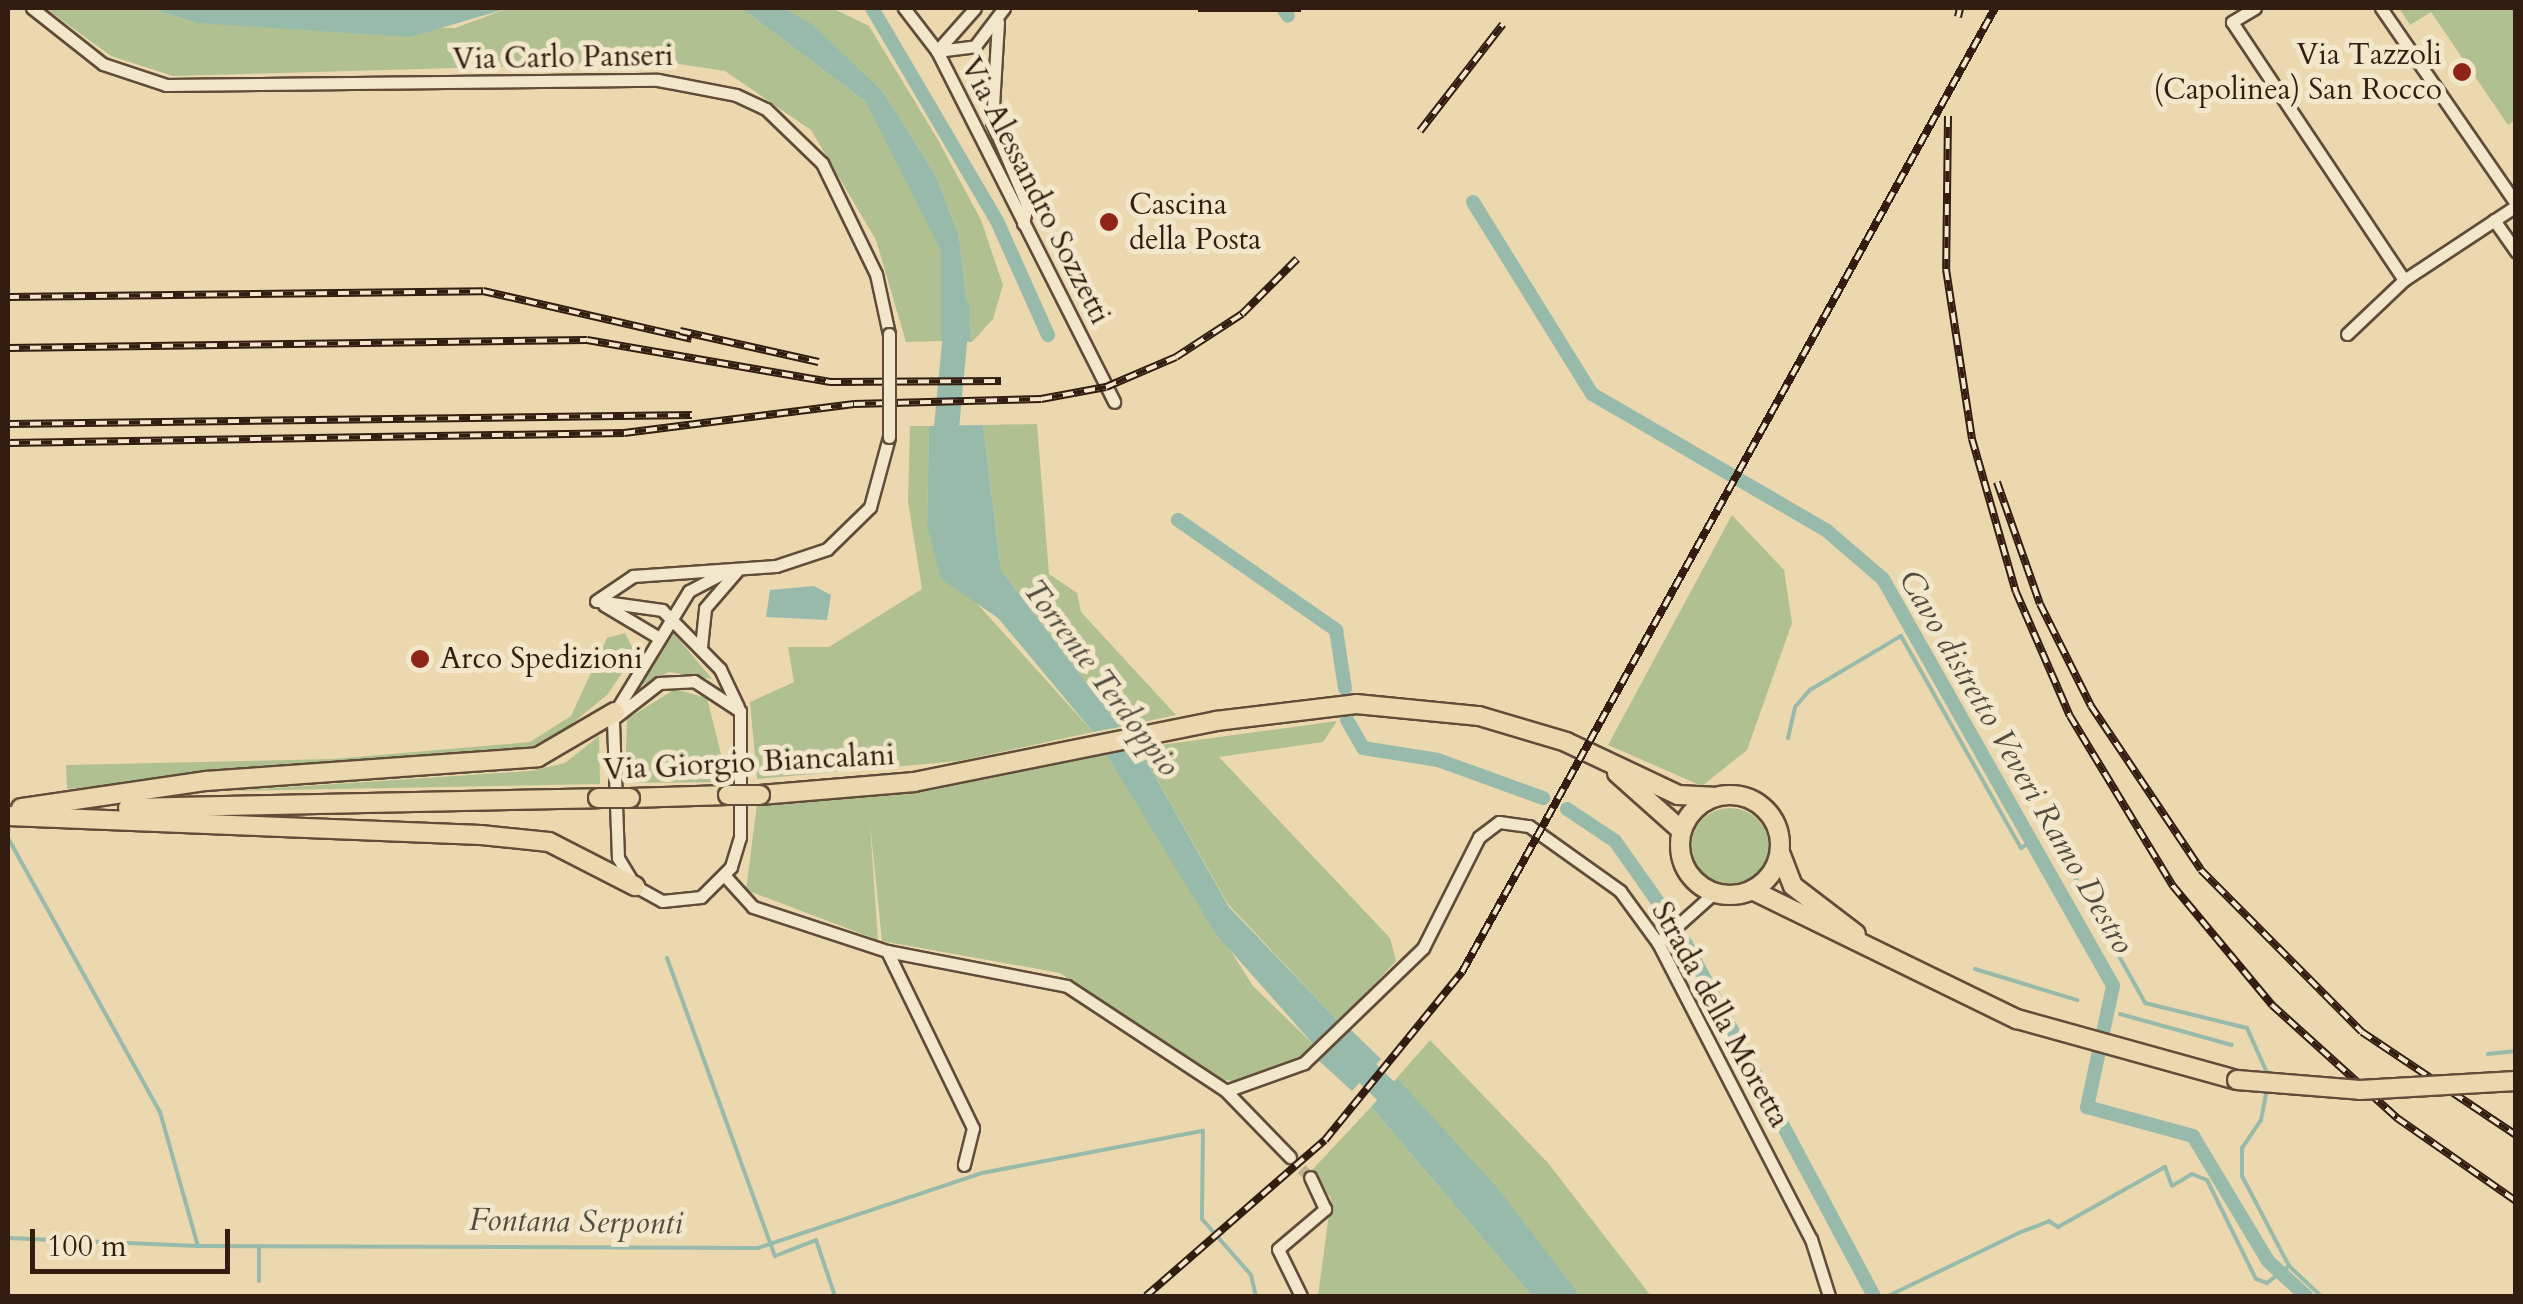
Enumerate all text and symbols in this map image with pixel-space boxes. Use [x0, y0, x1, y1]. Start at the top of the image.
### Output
place label: Via Tazzoli (Capolinea) San Rocco [2153, 37, 2442, 108]
street label: Via Carlo Panseri [452, 38, 674, 78]
street label: Via Alessandro Sozzetti [952, 52, 1118, 330]
marker: Via Tazzoli (Capolinea) San Rocco [2451, 61, 2473, 83]
place label: Cascina della Posta [1129, 187, 1261, 258]
marker: Cascina della Posta [1098, 211, 1120, 233]
water label: Cavo distretto Veveri Ramo Destro [1890, 563, 2142, 961]
water label: Torrente Terdoppio [1014, 572, 1188, 784]
place label: Arco Spedizioni [440, 641, 643, 677]
marker: Arco Spedizioni [409, 648, 431, 670]
street label: Via Giorgio Biancalani [602, 737, 896, 789]
street label: Strada della Moretta [1643, 896, 1797, 1134]
water label: Fontana Serponti [469, 1201, 683, 1243]
scale bar [35, 1209, 235, 1271]
text: 100 m [47, 1226, 127, 1267]

